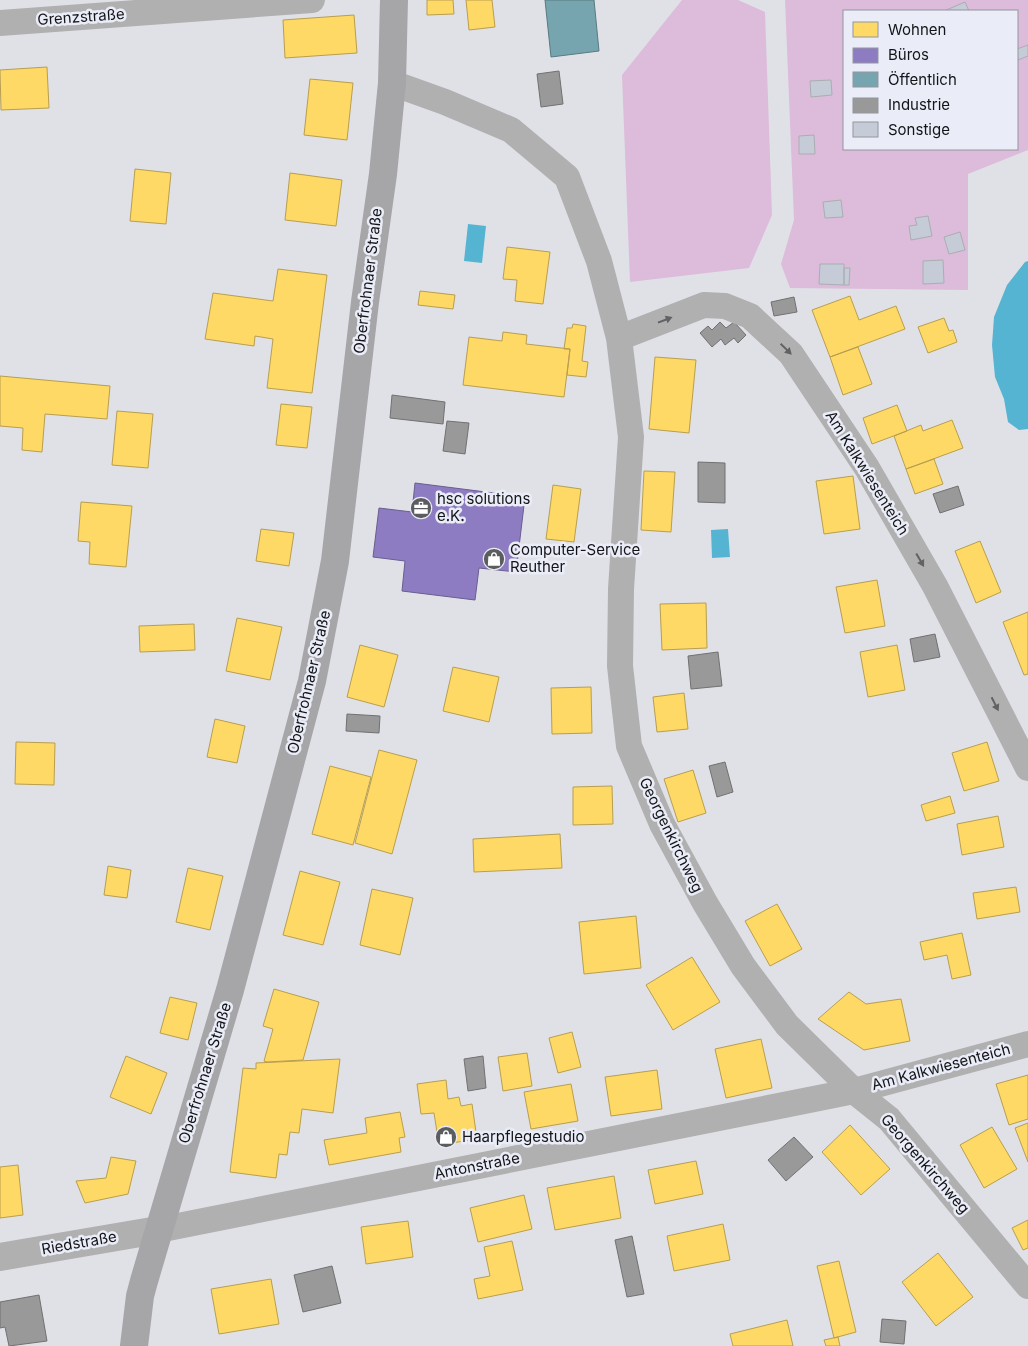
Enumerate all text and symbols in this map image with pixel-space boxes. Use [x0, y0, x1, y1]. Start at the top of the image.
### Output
street label: Grenzstraße [37, 4, 125, 29]
legend [843, 10, 1018, 150]
text: Wohnen [888, 20, 946, 39]
text: Büros [888, 45, 929, 64]
text: Öffentlich [888, 70, 957, 89]
text: Industrie [888, 95, 950, 114]
text: Sonstige [888, 120, 950, 139]
street label: Oberfrohnaer Straße [349, 207, 386, 355]
one-way arrow [658, 316, 672, 324]
one-way arrow [780, 343, 792, 355]
street label: Am Kalkwiesenteich [822, 407, 913, 538]
place label: hsc solutions e.K. [437, 489, 530, 525]
office icon: hsc solutions e.K. [409, 496, 433, 520]
place label: Computer-Service Reuther [510, 540, 640, 576]
shop icon: Computer-Service Reuther [482, 547, 506, 571]
one-way arrow [916, 552, 924, 567]
street label: Oberfrohnaer Straße [283, 608, 334, 755]
one-way arrow [991, 697, 999, 711]
street label: Georgenkirchweg [635, 774, 708, 895]
street label: Oberfrohnaer Straße [174, 1000, 235, 1146]
street label: Am Kalkwiesenteich [869, 1039, 1012, 1094]
street label: Georgenkirchweg [877, 1110, 974, 1217]
shop icon: Haarpflegestudio [434, 1125, 458, 1149]
place label: Haarpflegestudio [462, 1127, 584, 1146]
street label: Antonstraße [433, 1148, 521, 1183]
street label: Riedstraße [40, 1227, 118, 1258]

